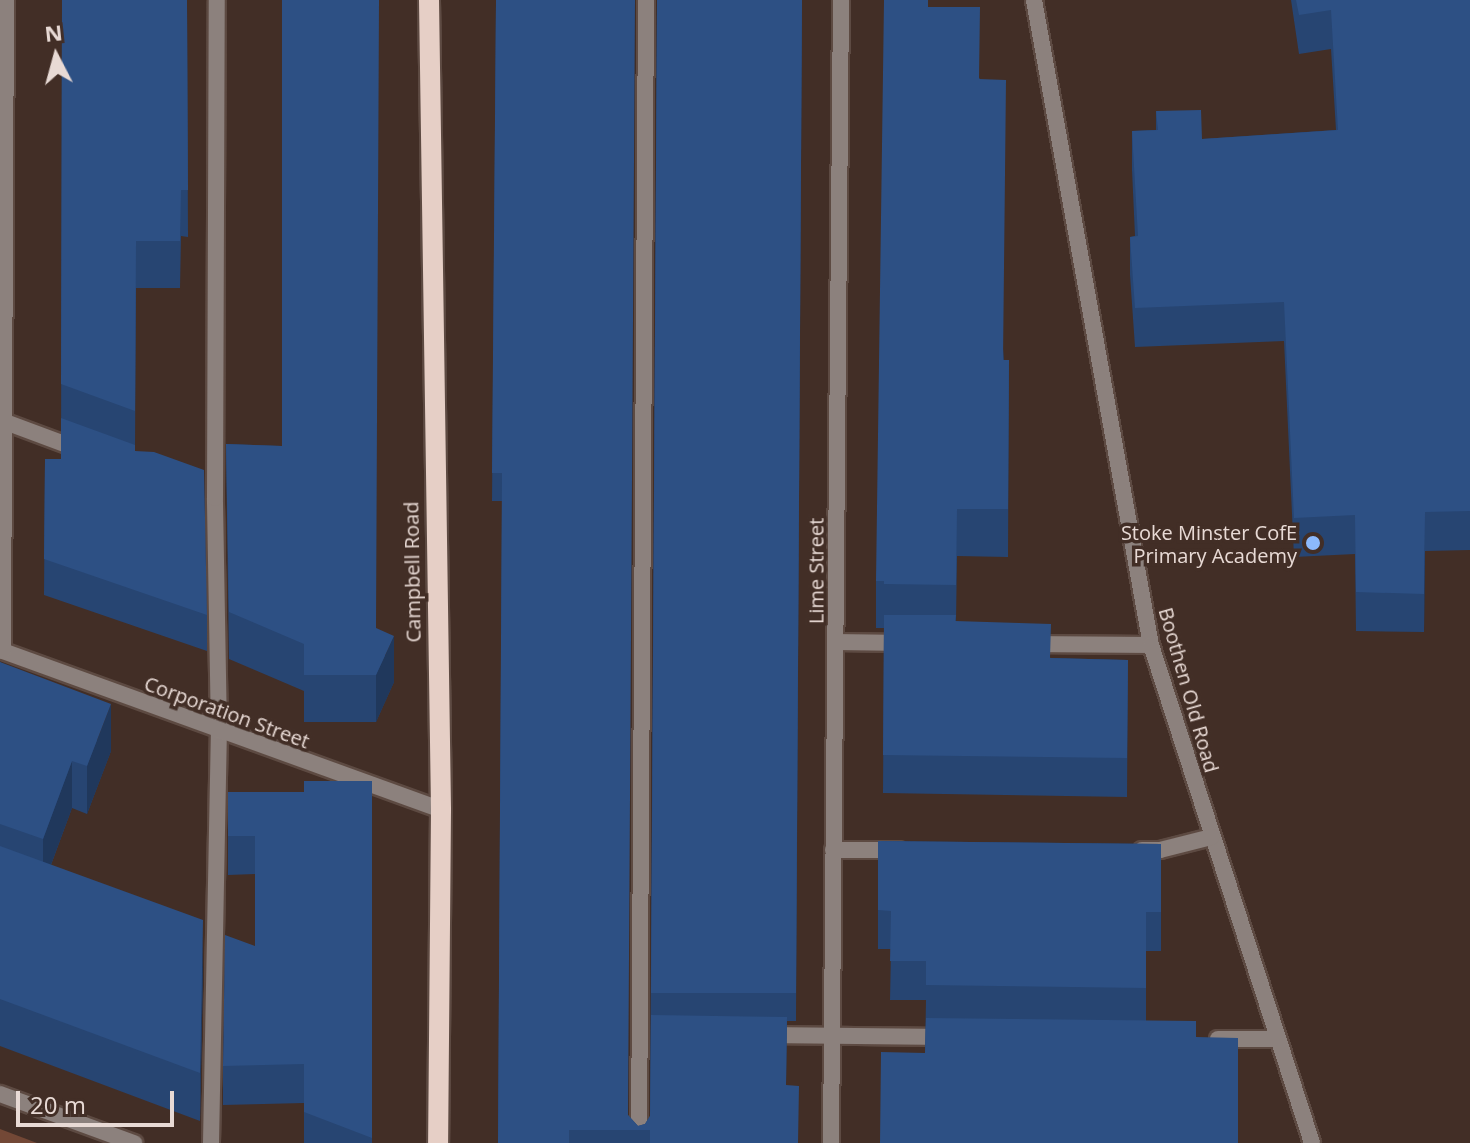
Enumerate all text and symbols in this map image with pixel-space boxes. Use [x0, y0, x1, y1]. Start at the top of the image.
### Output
north arrow [16, 16, 96, 96]
text: N [43, 16, 64, 48]
street label: Campbell Road [399, 501, 425, 643]
street label: Lime Street [804, 518, 828, 624]
place label: Stoke Minster CofE Primary Academy [1121, 520, 1297, 567]
marker: Stoke Minster CofE Primary Academy [1304, 534, 1322, 552]
street label: Boothen Old Road [1154, 605, 1224, 775]
street label: Corporation Street [141, 671, 313, 753]
scale bar [20, 1075, 178, 1125]
text: 20 m [30, 1088, 86, 1121]

